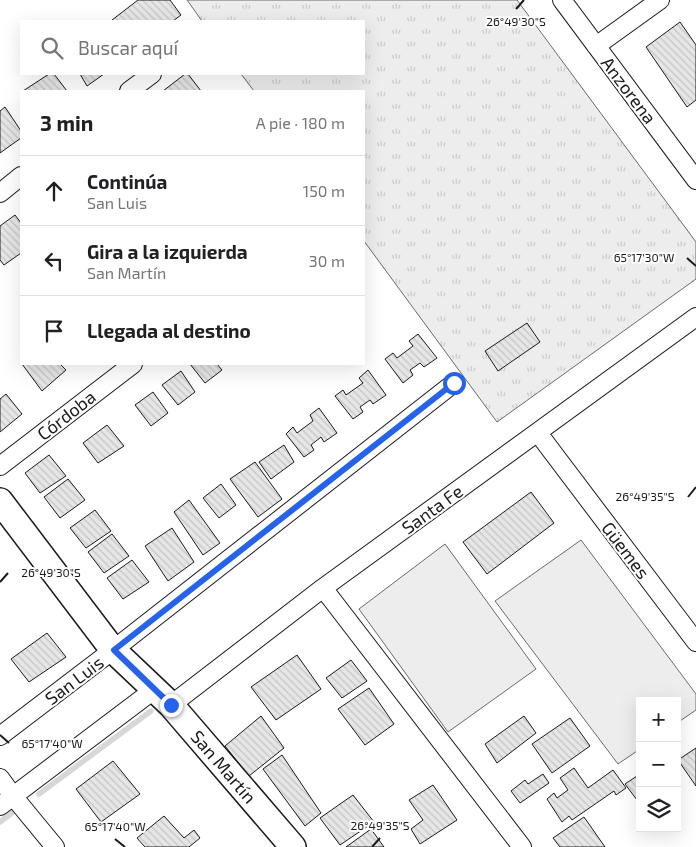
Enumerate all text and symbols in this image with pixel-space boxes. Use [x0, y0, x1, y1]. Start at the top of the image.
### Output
text: 26°49'30"S [486, 14, 546, 28]
search box [20, 20, 365, 75]
icon: search [38, 34, 66, 62]
text: Buscar aquí [78, 36, 178, 59]
street label: Anzorena [597, 52, 661, 128]
text: 3 min [40, 110, 93, 135]
text: A pie · 180 m [256, 113, 345, 132]
text: Continúa [87, 170, 167, 193]
icon: ahead [40, 177, 68, 205]
text: 150 m [303, 181, 345, 200]
text: San Luis [87, 193, 147, 212]
text: Gira a la izquierda [87, 240, 248, 263]
icon: left [40, 247, 68, 275]
text: 65°17'30"W [614, 250, 674, 264]
text: 30 m [309, 251, 345, 270]
text: San Martín [87, 263, 166, 282]
icon: arrive [40, 317, 68, 345]
text: Llegada al destino [87, 319, 251, 342]
route start [443, 372, 466, 395]
street label: Córdoba [32, 385, 100, 445]
street label: Santa Fe [397, 479, 467, 539]
text: 26°49'35"S [616, 489, 675, 503]
street label: Güemes [597, 517, 655, 583]
text: 26°49'30"S [21, 565, 81, 579]
street label: San Luis [40, 651, 108, 709]
route end [160, 694, 183, 717]
map controls [636, 697, 681, 832]
button: + [636, 697, 681, 742]
street label: San Martín [186, 725, 261, 807]
text: 65°17'40"W [21, 736, 83, 750]
button: − [636, 742, 681, 787]
button: layers [636, 787, 681, 832]
text: 26°49'35"S [351, 818, 410, 832]
text: 65°17'40"W [84, 819, 146, 833]

